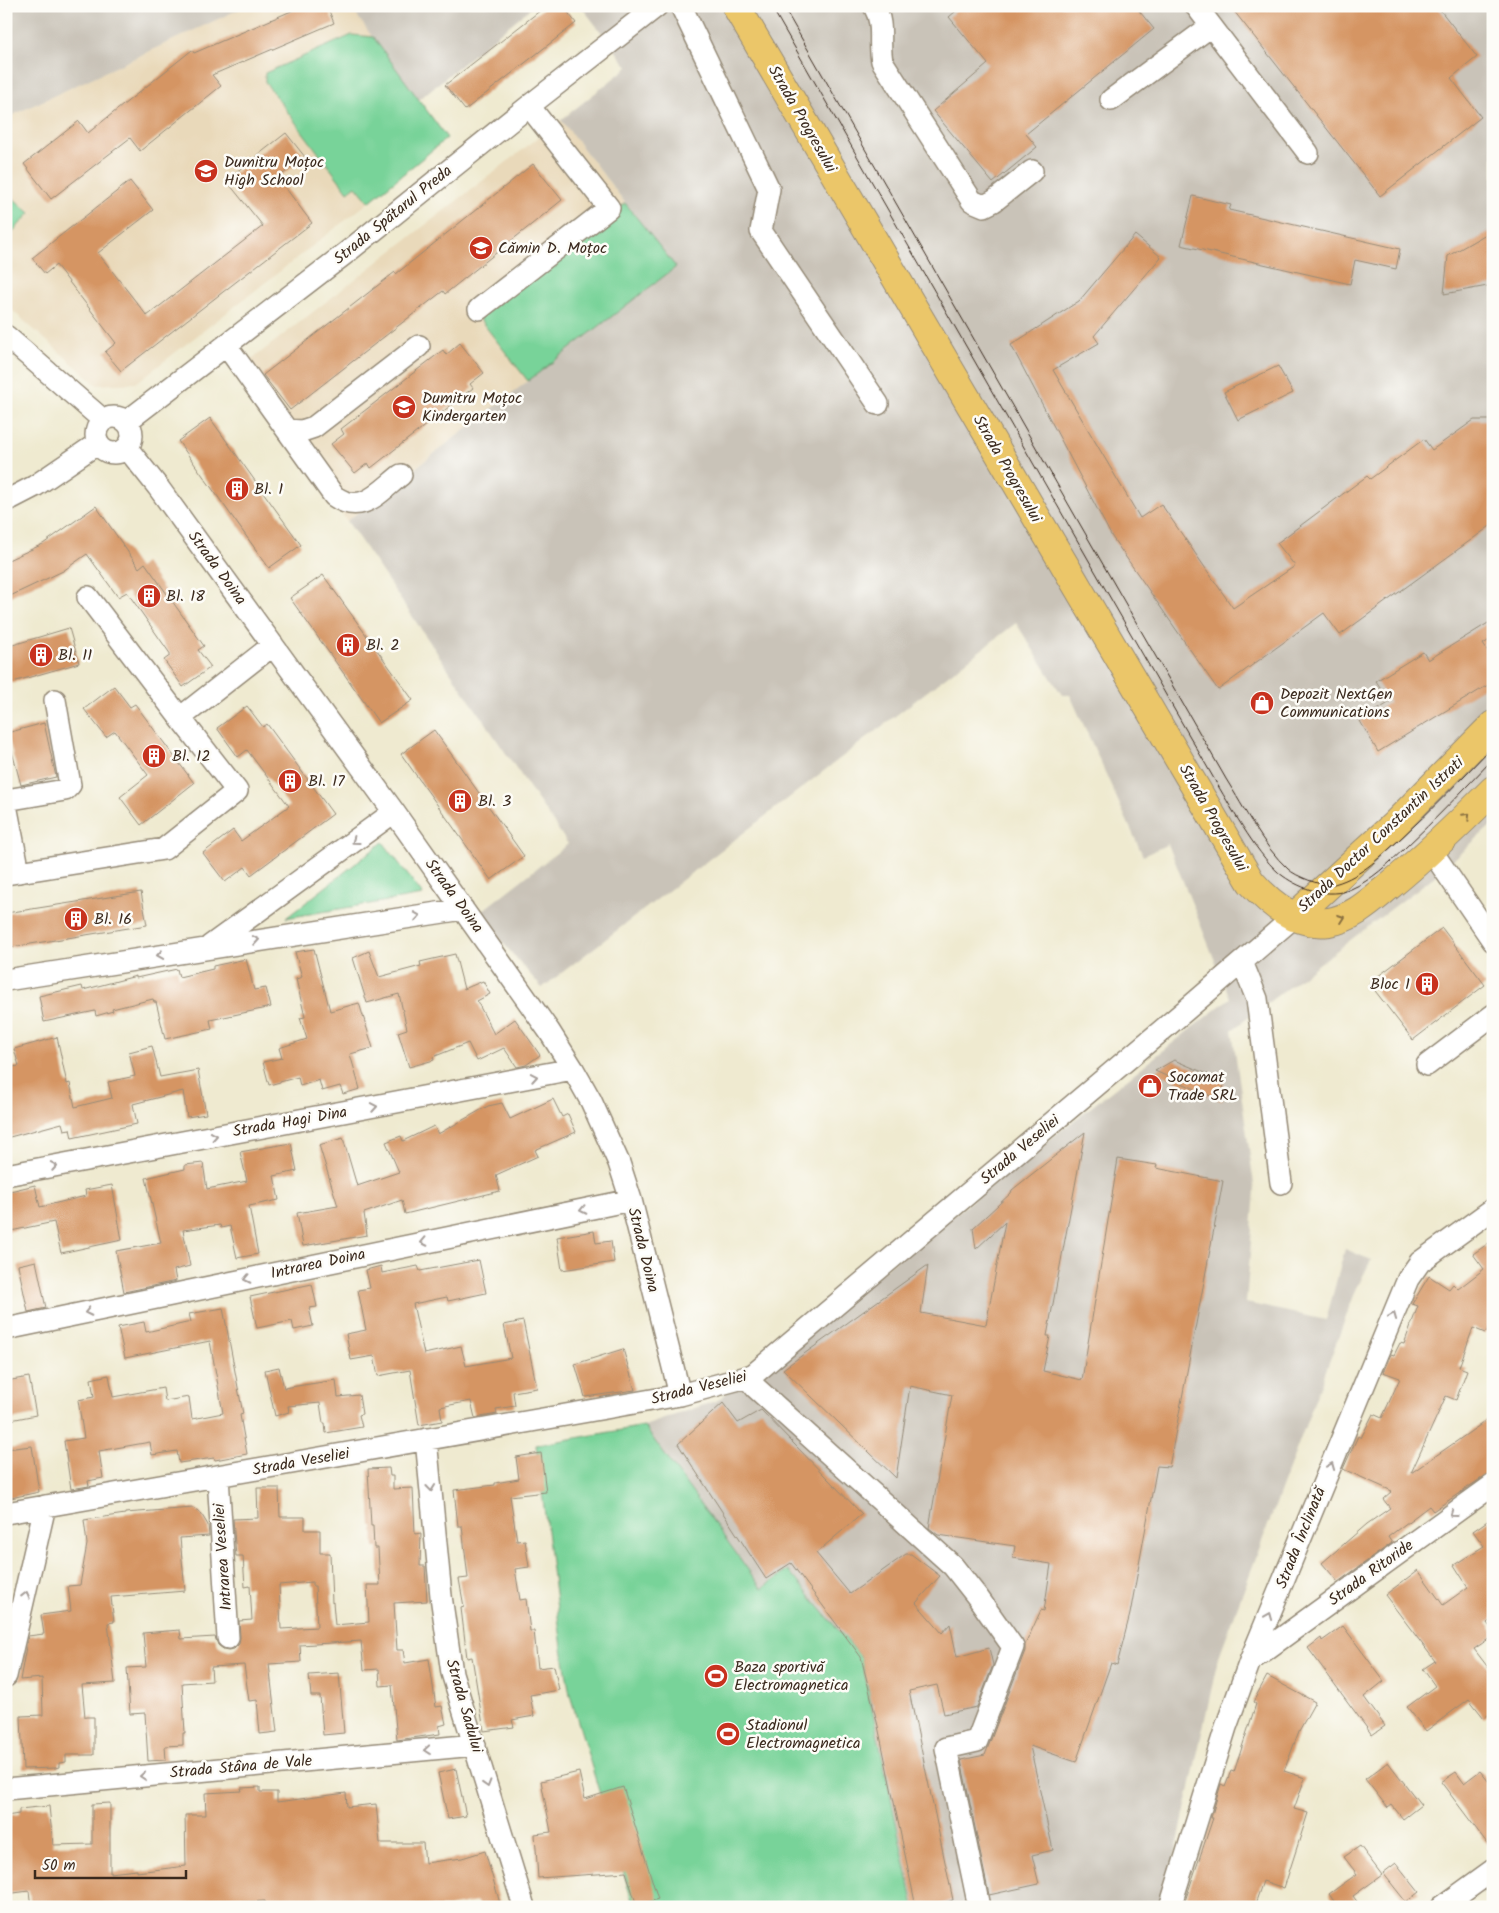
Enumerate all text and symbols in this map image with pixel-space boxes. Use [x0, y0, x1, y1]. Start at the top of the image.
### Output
street label: Strada Progresului [761, 61, 844, 179]
place label: Dumitru Moțoc High School [224, 150, 324, 193]
school or university icon: Dumitru Moțoc High School [193, 158, 219, 184]
street label: Strada Spătarul Preda [328, 159, 458, 271]
school or university icon: Cămin D. Moțoc [468, 235, 494, 261]
place label: Cămin D. Moțoc [498, 236, 607, 261]
place label: Dumitru Moțoc Kindergarten [422, 386, 522, 429]
school or university icon: Dumitru Moțoc Kindergarten [391, 394, 417, 420]
street label: Strada Progresului [966, 411, 1049, 529]
building icon: Bl. 1 [224, 476, 250, 502]
place label: Bl. 1 [254, 477, 283, 502]
street label: Strada Doina [181, 526, 253, 610]
building icon: Bl. 18 [136, 583, 162, 609]
place label: Bl. 18 [166, 584, 205, 609]
building icon: Bl. 2 [335, 632, 361, 658]
place label: Bl. 2 [366, 633, 400, 658]
building icon: Bl. 11 [28, 642, 54, 668]
place label: Bl. 11 [58, 643, 92, 668]
place label: Depozit NextGen Communications [1280, 682, 1392, 725]
shop icon: Depozit NextGen Communications [1249, 690, 1275, 716]
building icon: Bl. 12 [141, 743, 167, 769]
place label: Bl. 12 [172, 744, 211, 769]
street label: Strada Doctor Constantin Istrati [1292, 750, 1471, 919]
street label: Strada Progresului [1172, 760, 1255, 878]
building icon: Bl. 17 [277, 768, 303, 794]
place label: Bl. 17 [308, 769, 345, 794]
building icon: Bl. 3 [447, 788, 473, 814]
place label: Bl. 3 [478, 789, 511, 814]
one-way arrow [1461, 813, 1470, 822]
one-way arrow [351, 835, 361, 844]
street label: Strada Doina [418, 854, 490, 938]
building icon: Bl. 16 [63, 906, 89, 932]
place label: Bl. 16 [94, 907, 132, 932]
one-way arrow [413, 911, 421, 922]
one-way arrow [1337, 914, 1345, 924]
one-way arrow [253, 935, 261, 946]
one-way arrow [155, 950, 164, 960]
building icon: Bloc 1 [1414, 971, 1440, 997]
place label: Bloc 1 [1370, 972, 1410, 997]
place label: Socomat Trade SRL [1168, 1065, 1238, 1108]
one-way arrow [529, 1072, 538, 1083]
shop icon: Socomat Trade SRL [1137, 1073, 1163, 1099]
street label: Strada Hagi Dina [231, 1100, 349, 1144]
one-way arrow [369, 1102, 378, 1112]
street label: Strada Veseliei [974, 1108, 1066, 1191]
one-way arrow [210, 1132, 218, 1142]
one-way arrow [50, 1161, 59, 1171]
one-way arrow [578, 1204, 587, 1214]
street label: Strada Doina [620, 1205, 666, 1295]
one-way arrow [419, 1237, 428, 1247]
street label: Intrarea Doina [268, 1242, 368, 1286]
one-way arrow [243, 1273, 252, 1284]
one-way arrow [84, 1306, 93, 1316]
one-way arrow [1386, 1312, 1397, 1321]
street label: Strada Veseliei [648, 1364, 751, 1412]
street label: Strada Veseliei [251, 1441, 353, 1483]
one-way arrow [1324, 1462, 1335, 1471]
street label: Strada Înclinată [1269, 1482, 1333, 1593]
one-way arrow [425, 1484, 436, 1492]
street label: Intrarea Veseliei [207, 1501, 239, 1611]
one-way arrow [1450, 1508, 1459, 1516]
street label: Strada Ritoride [1323, 1533, 1419, 1613]
one-way arrow [20, 1590, 31, 1599]
one-way arrow [1262, 1612, 1273, 1621]
place label: Baza sportivă Electromagnetica [734, 1655, 849, 1698]
street label: Strada Sadului [439, 1656, 490, 1757]
sports icon: Baza sportivă Electromagnetica [703, 1663, 729, 1689]
place label: Stadionul Electromagnetica [746, 1713, 861, 1756]
sports icon: Stadionul Electromagnetica [715, 1721, 741, 1747]
one-way arrow [422, 1744, 430, 1755]
street label: Strada Stâna de Vale [169, 1748, 313, 1786]
one-way arrow [138, 1770, 146, 1781]
one-way arrow [481, 1779, 491, 1787]
scale bar [35, 1848, 186, 1880]
text: 50 m [42, 1854, 76, 1878]

